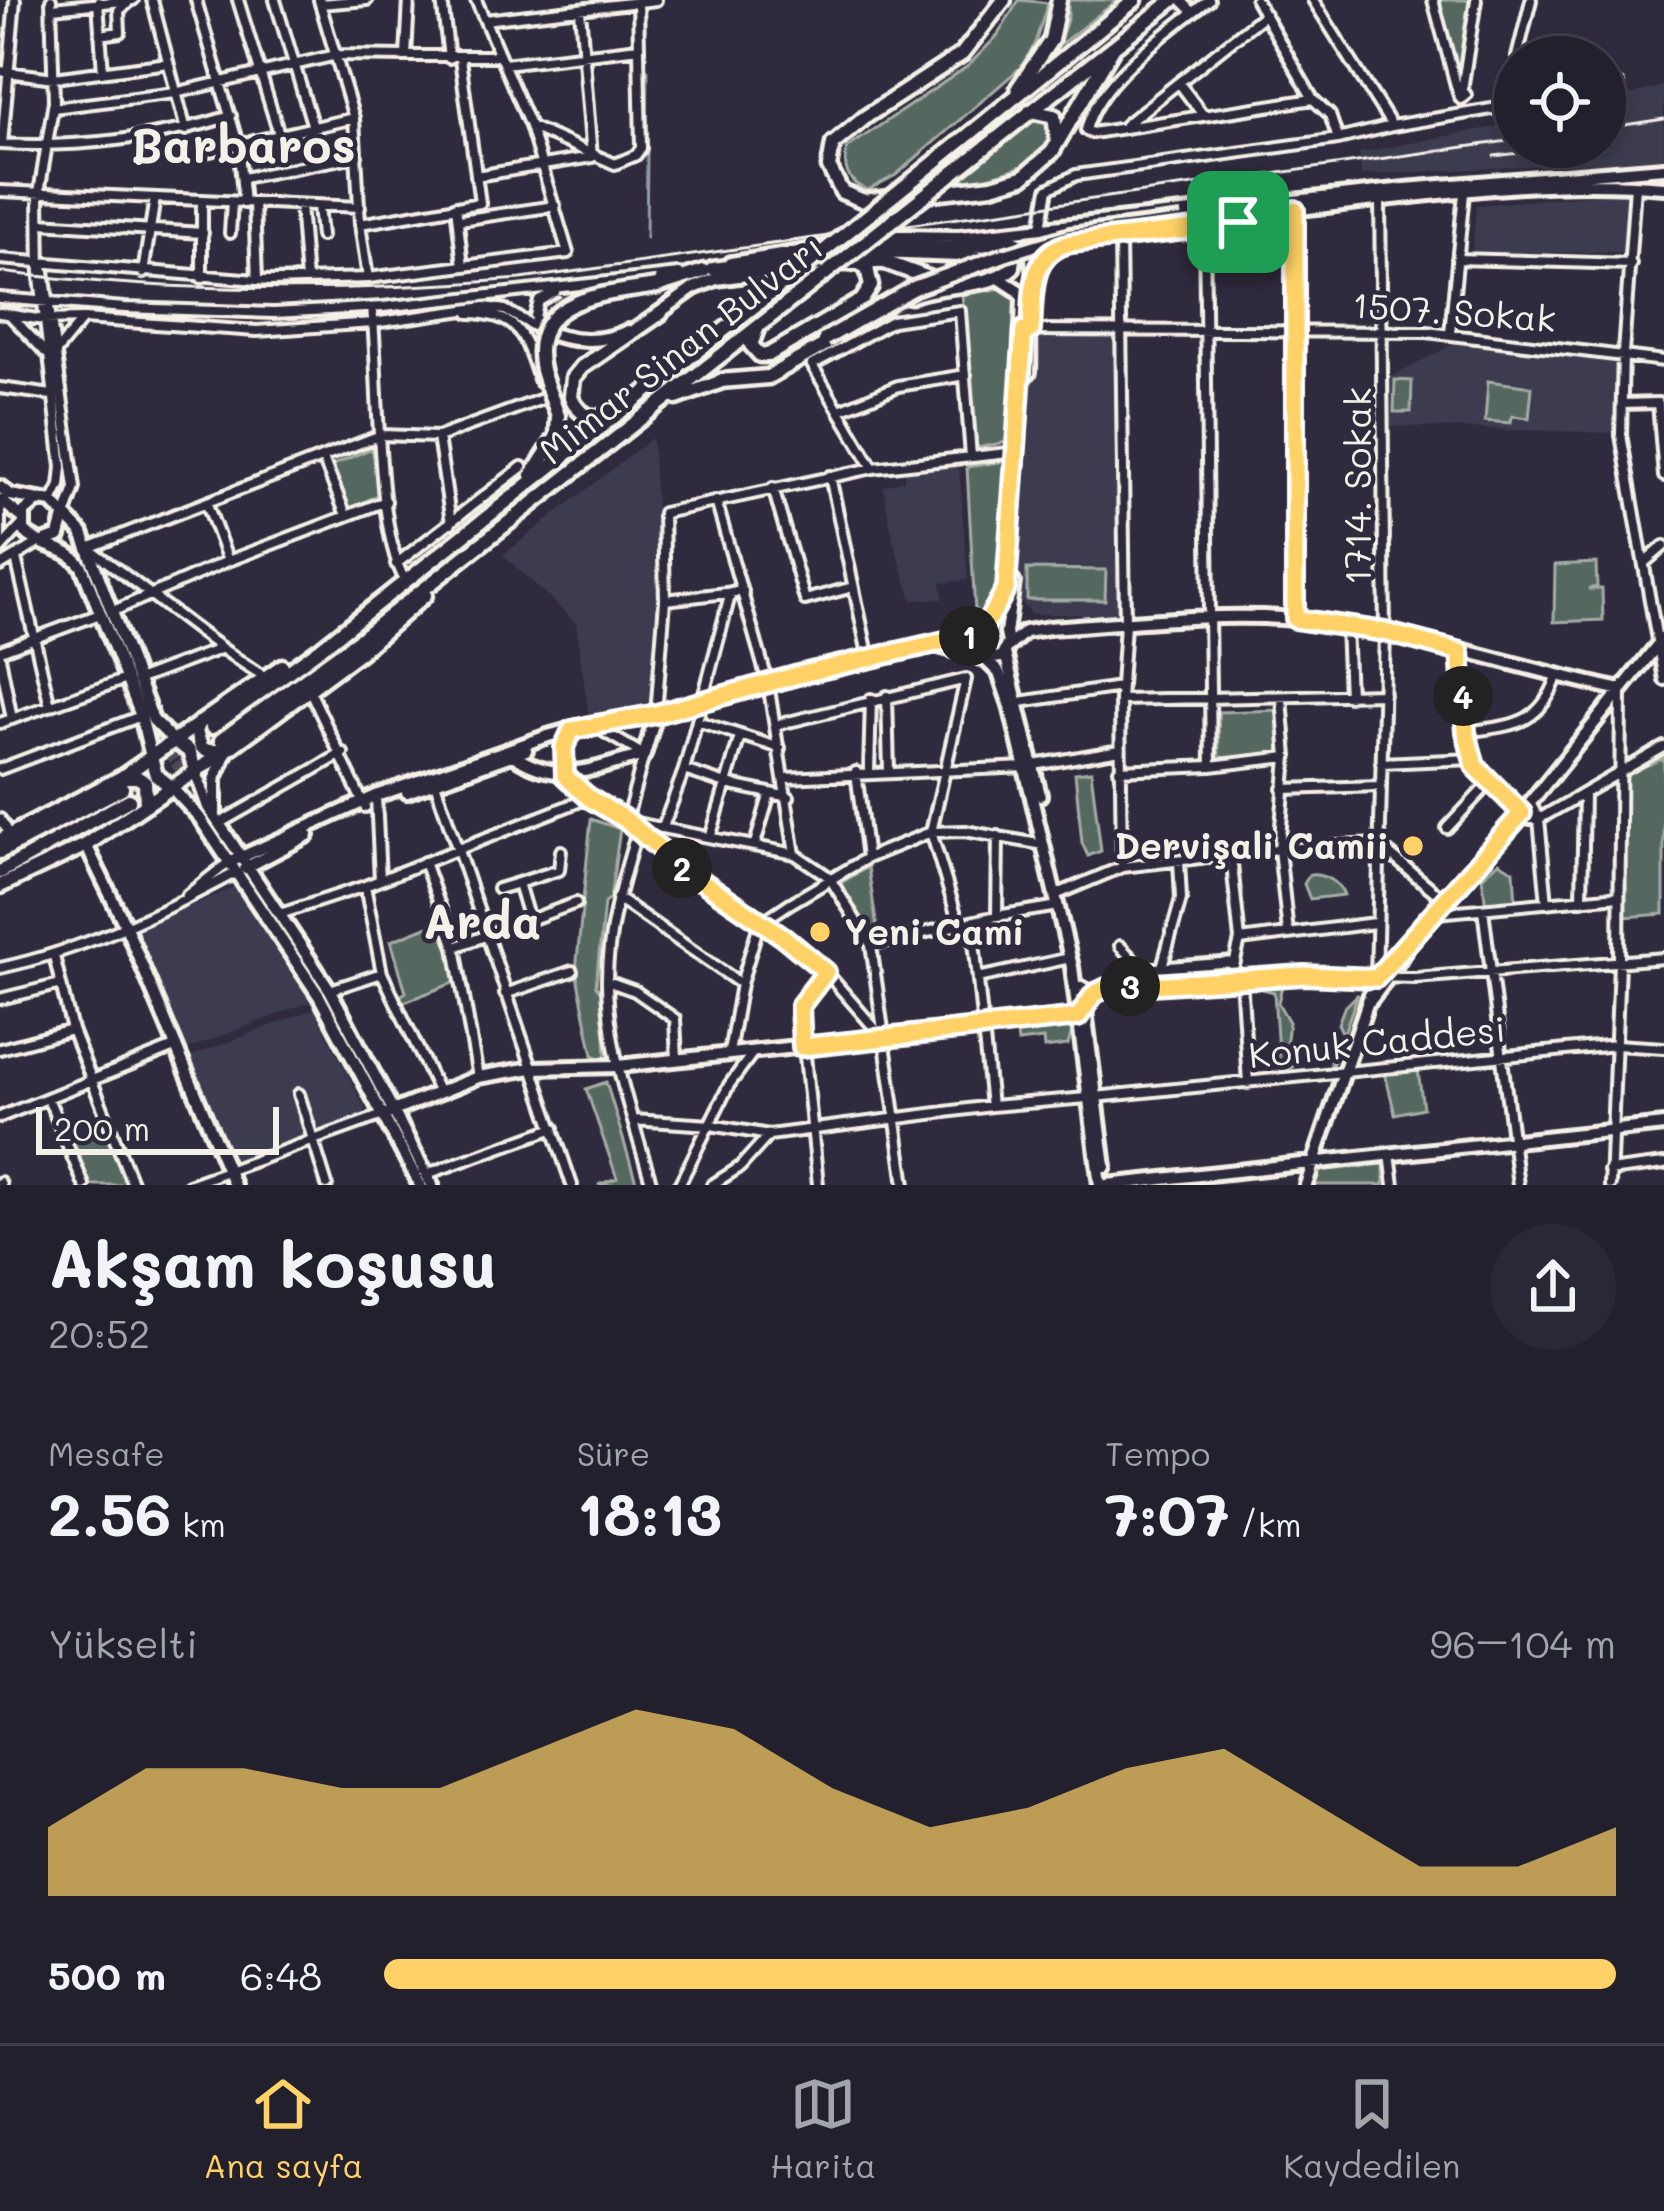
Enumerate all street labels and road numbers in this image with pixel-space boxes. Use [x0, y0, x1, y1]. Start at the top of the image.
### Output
street label: Mimar Sinan Bulvarı [529, 222, 831, 473]
street label: 1507. Sokak [1351, 280, 1557, 341]
street label: 1714. Sokak [1333, 387, 1380, 585]
street label: Konuk Caddesi [1246, 1004, 1508, 1077]

